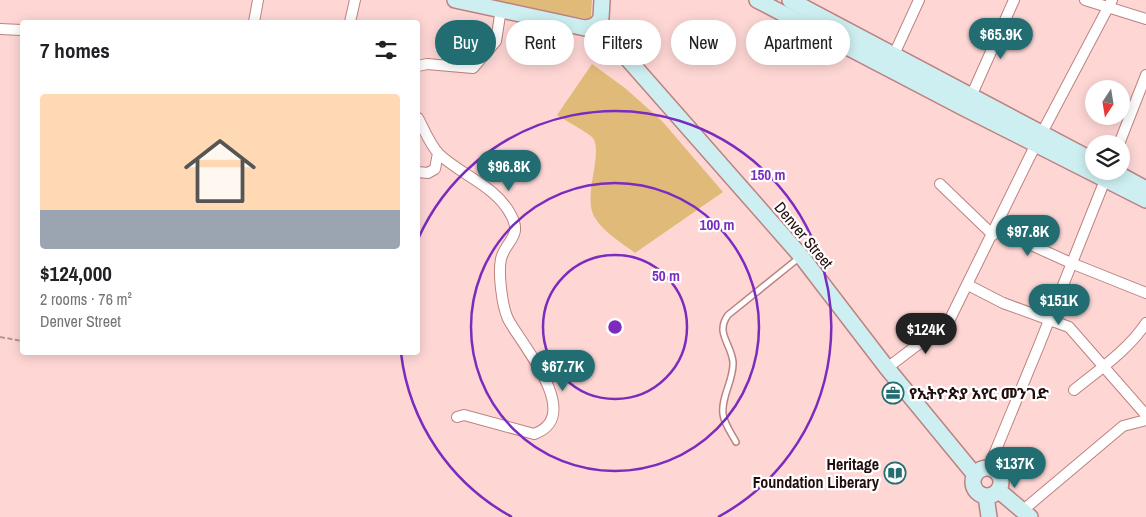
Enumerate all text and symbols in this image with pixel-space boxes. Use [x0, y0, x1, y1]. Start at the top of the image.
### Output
pin: $65.9K [960, 18, 1042, 60]
chip: Buy [435, 20, 496, 65]
chip: Rent [506, 20, 574, 65]
chip: Filters [584, 20, 661, 65]
chip: New [671, 20, 736, 65]
chip: Apartment [746, 20, 850, 65]
text: $65.9K [980, 23, 1022, 45]
text: 7 homes [40, 36, 110, 65]
icon: filters [372, 36, 400, 64]
north arrow [1085, 80, 1130, 125]
map controls [1085, 80, 1130, 180]
icon: home [175, 126, 265, 216]
button: layers [1085, 135, 1130, 180]
pin: $96.8K [468, 150, 550, 192]
text: $96.8K [488, 155, 530, 177]
text: 150 m [751, 164, 785, 185]
street label: Denver Street [770, 197, 839, 273]
text: 100 m [700, 214, 734, 235]
pin: $97.8K [987, 214, 1069, 257]
text: $97.8K [1007, 220, 1049, 242]
text: $124,000 [40, 259, 112, 288]
text: 50 m [652, 265, 680, 286]
pin: $151K [1024, 284, 1094, 326]
text: 2 rooms · 76 m² [40, 288, 132, 310]
text: $151K [1040, 289, 1078, 311]
text: Denver Street [40, 310, 121, 332]
pin: $124K [891, 312, 961, 355]
centre of rings [606, 318, 624, 336]
text: $124K [907, 318, 945, 340]
pin: $67.7K [522, 350, 604, 392]
text: $67.7K [542, 355, 584, 377]
office icon: የኢትዮጵያ አየር መንገድ [881, 381, 905, 405]
place label: የኢትዮጵያ አየር መንገድ [909, 382, 1049, 404]
pin: $137K [980, 446, 1050, 489]
text: $137K [996, 452, 1034, 474]
place label: Heritage Foundation Liberary [753, 453, 880, 493]
library icon: Heritage Foundation Liberary [883, 461, 907, 485]

